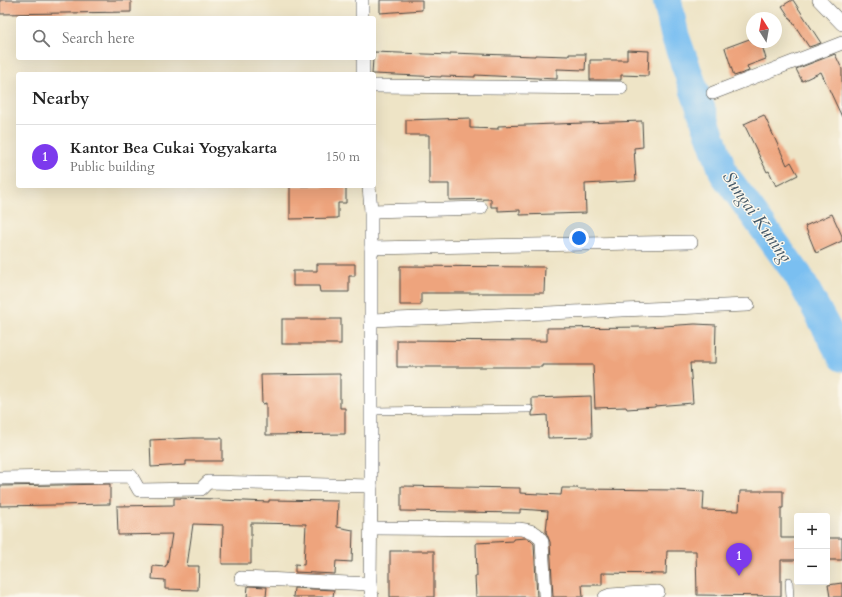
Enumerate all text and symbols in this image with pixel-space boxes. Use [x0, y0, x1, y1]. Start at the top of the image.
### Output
north arrow [746, 12, 782, 48]
search box [16, 16, 376, 60]
icon: search [30, 27, 52, 49]
text: Search here [62, 28, 135, 48]
text: Nearby [32, 87, 89, 110]
text: Kantor Bea Cukai Yogyakarta [70, 138, 277, 158]
text: 1 [42, 148, 48, 166]
text: 150 m [326, 148, 360, 166]
text: Public building [70, 158, 155, 176]
water label: Sungai Kuning [716, 166, 798, 268]
your location [569, 228, 589, 248]
map controls [794, 513, 830, 585]
button: + [794, 513, 830, 549]
pin: 1 [726, 543, 752, 576]
button: − [794, 549, 830, 585]

